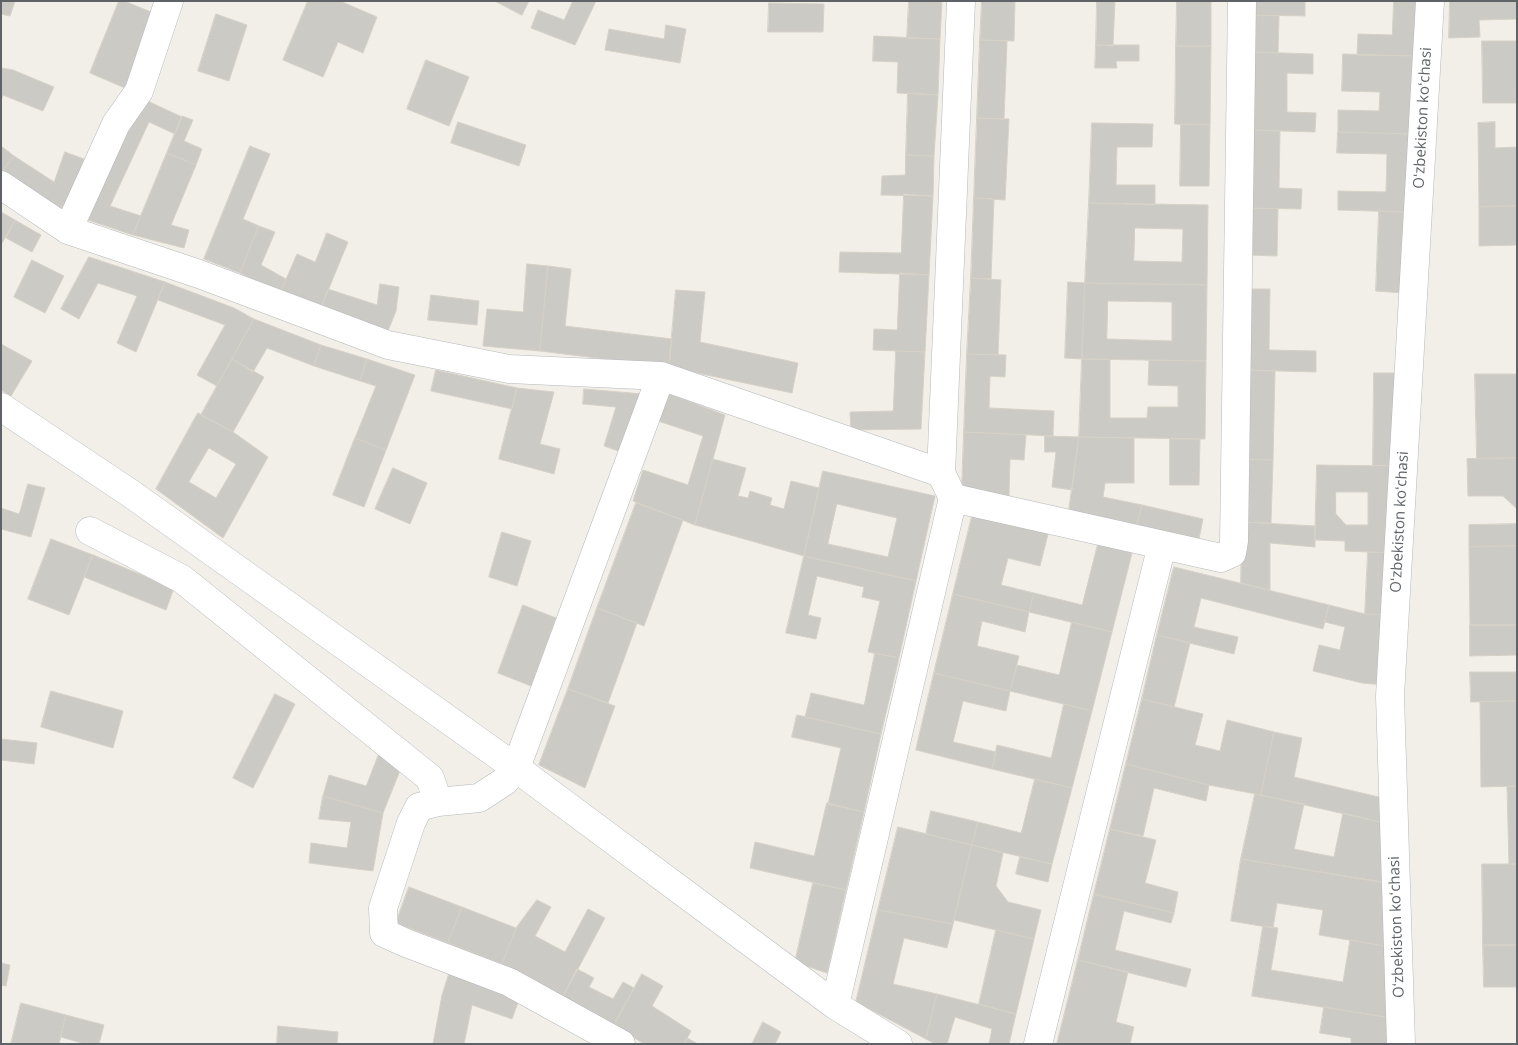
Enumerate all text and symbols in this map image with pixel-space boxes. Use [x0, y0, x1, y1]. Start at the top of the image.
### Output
street label: Oʻzbekiston koʻchasi [1410, 47, 1436, 189]
street label: Oʻzbekiston koʻchasi [1387, 451, 1413, 593]
street label: Oʻzbekiston koʻchasi [1386, 856, 1408, 998]

